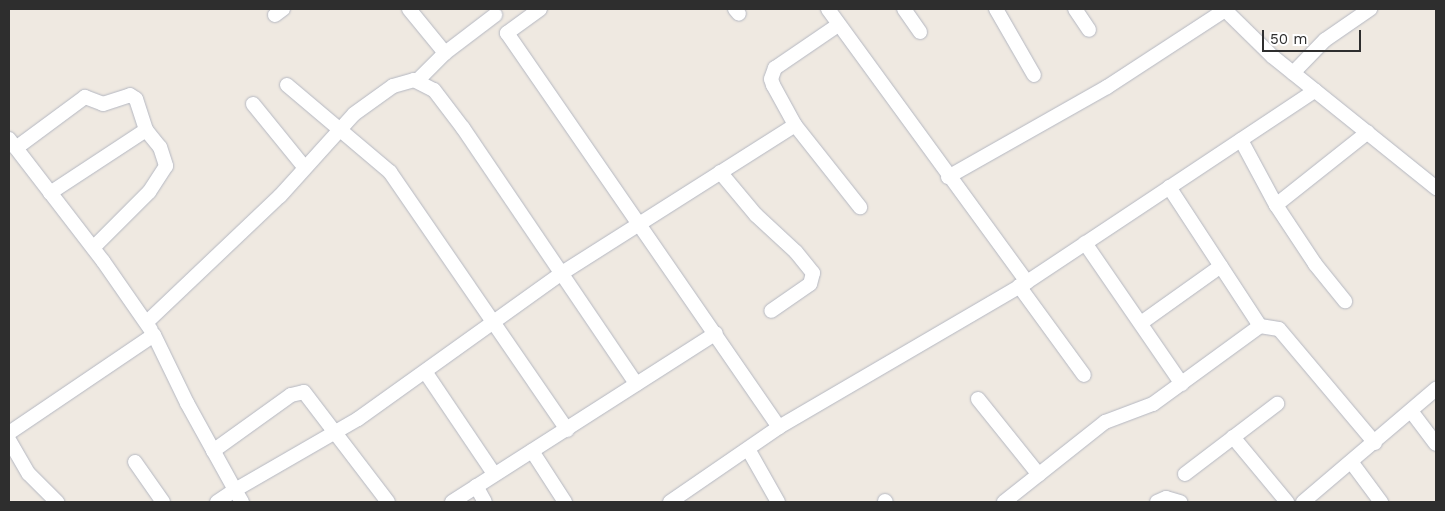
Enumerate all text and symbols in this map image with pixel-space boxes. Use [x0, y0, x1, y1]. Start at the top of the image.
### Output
scale bar [1265, 20, 1364, 52]
text: 50 m [1270, 30, 1307, 48]

